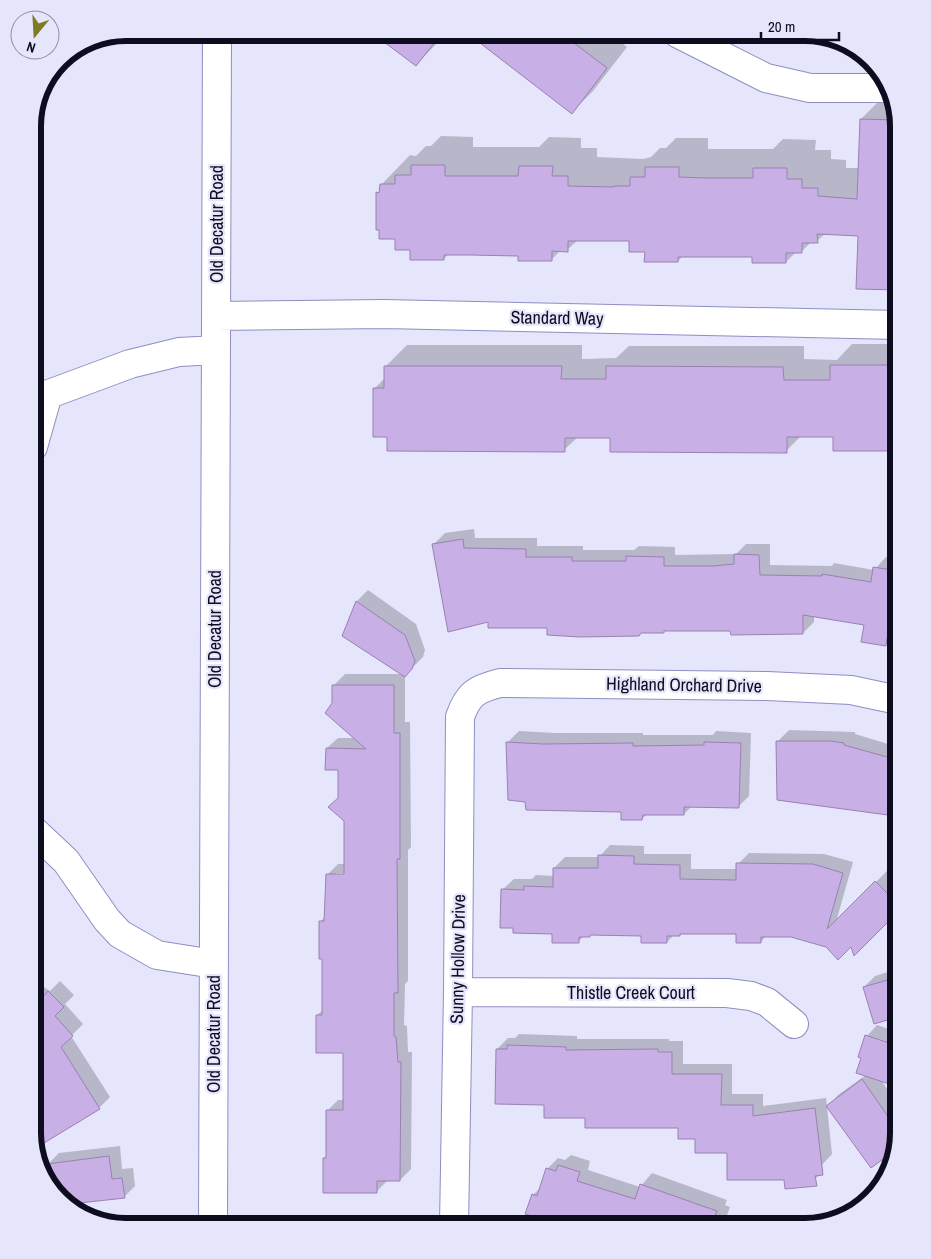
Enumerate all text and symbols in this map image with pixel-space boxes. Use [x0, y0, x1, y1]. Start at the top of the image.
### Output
north arrow [10, 10, 60, 60]
scale bar [761, 10, 838, 42]
text: 20 m [768, 16, 795, 37]
text: N [24, 38, 38, 57]
street label: Old Decatur Road [204, 165, 229, 283]
street label: Standard Way [510, 304, 604, 331]
street label: Old Decatur Road [202, 570, 227, 688]
street label: Highland Orchard Drive [606, 671, 762, 698]
street label: Sunny Hollow Drive [444, 894, 471, 1024]
street label: Old Decatur Road [201, 975, 226, 1093]
street label: Thistle Creek Court [567, 980, 695, 1005]

